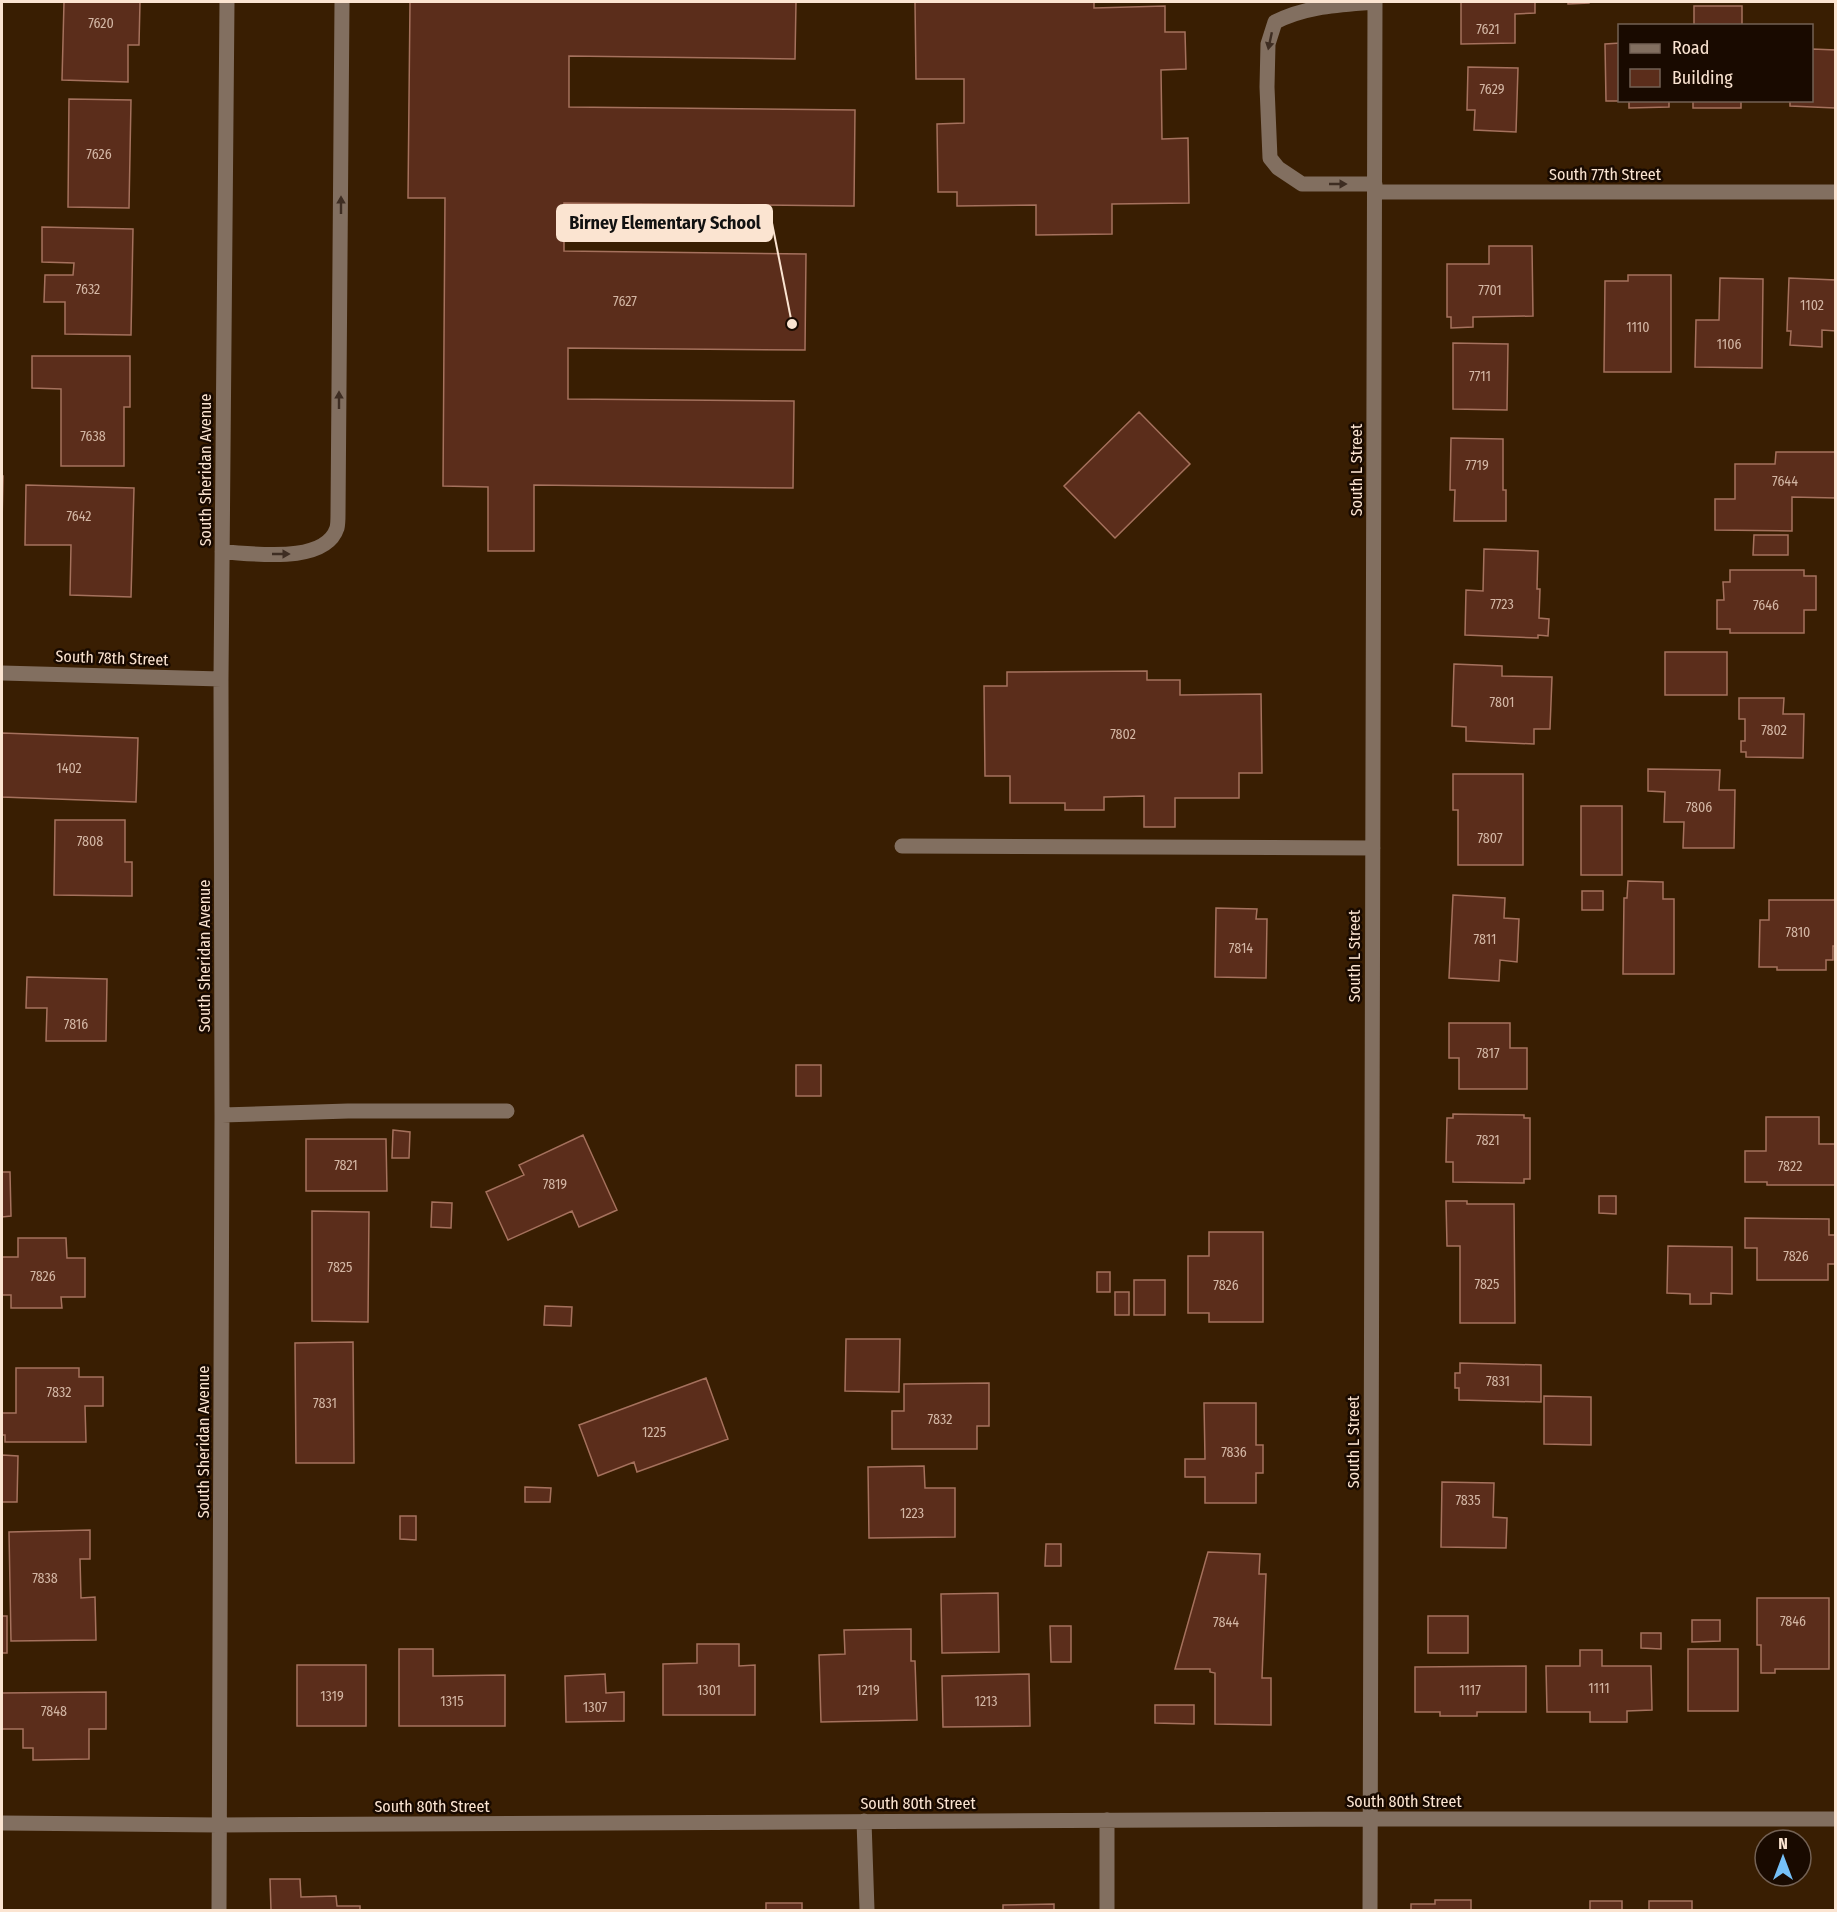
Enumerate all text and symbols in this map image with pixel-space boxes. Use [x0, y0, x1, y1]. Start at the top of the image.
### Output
house number: 7620 [88, 15, 114, 32]
house number: 7621 [1476, 21, 1500, 38]
legend [1618, 24, 1813, 102]
one-way arrow [1265, 31, 1274, 50]
text: Road [1672, 37, 1709, 59]
text: Building [1672, 67, 1733, 89]
house number: 7629 [1479, 81, 1505, 98]
house number: 7626 [86, 146, 112, 163]
street label: South 77th Street [1549, 165, 1662, 184]
one-way arrow [1328, 179, 1347, 189]
one-way arrow [336, 195, 345, 214]
callout: Birney Elementary School [557, 205, 772, 241]
text: Birney Elementary School [569, 212, 761, 234]
house number: 7632 [76, 281, 100, 298]
house number: 7701 [1478, 282, 1502, 299]
house number: 7627 [613, 293, 637, 310]
house number: 1102 [1800, 297, 1824, 314]
house number: 1110 [1626, 319, 1650, 336]
house number: 1106 [1717, 336, 1742, 353]
house number: 7711 [1469, 368, 1491, 385]
one-way arrow [334, 390, 344, 409]
street label: South Sheridan Avenue [196, 394, 215, 546]
street label: South L Street [1347, 423, 1366, 516]
house number: 7638 [80, 428, 106, 445]
house number: 7719 [1465, 457, 1489, 474]
house number: 7644 [1772, 473, 1798, 490]
house number: 7642 [66, 508, 92, 525]
one-way arrow [271, 550, 290, 559]
house number: 7723 [1490, 596, 1514, 613]
house number: 7646 [1753, 597, 1779, 614]
street label: South 78th Street [55, 647, 170, 669]
house number: 7801 [1490, 694, 1514, 711]
house number: 7802 [1761, 722, 1787, 739]
house number: 7802 [1110, 726, 1136, 743]
house number: 1402 [56, 760, 82, 777]
house number: 7806 [1686, 799, 1712, 816]
house number: 7807 [1477, 830, 1503, 847]
house number: 7808 [77, 833, 103, 850]
street label: South Sheridan Avenue [195, 880, 214, 1032]
street label: South L Street [1345, 909, 1364, 1002]
house number: 7810 [1786, 924, 1810, 941]
house number: 7811 [1474, 931, 1496, 948]
house number: 7814 [1229, 940, 1253, 957]
house number: 7816 [64, 1016, 88, 1033]
house number: 7817 [1476, 1045, 1500, 1062]
house number: 7821 [1476, 1132, 1500, 1149]
house number: 7821 [334, 1157, 358, 1174]
house number: 7822 [1778, 1158, 1802, 1175]
house number: 7819 [543, 1176, 567, 1193]
house number: 7826 [1783, 1248, 1809, 1265]
house number: 7825 [328, 1259, 352, 1276]
house number: 7826 [30, 1268, 56, 1285]
house number: 7825 [1475, 1276, 1499, 1293]
house number: 7826 [1213, 1277, 1239, 1294]
street label: South Sheridan Avenue [194, 1366, 213, 1518]
house number: 7831 [1486, 1373, 1510, 1390]
house number: 7832 [47, 1384, 71, 1401]
house number: 7831 [313, 1395, 337, 1412]
street label: South L Street [1344, 1395, 1363, 1488]
house number: 7832 [928, 1411, 952, 1428]
house number: 1225 [642, 1424, 666, 1441]
house number: 7836 [1221, 1444, 1247, 1461]
house number: 7835 [1455, 1492, 1481, 1509]
house number: 1223 [900, 1505, 924, 1522]
house number: 7838 [32, 1570, 58, 1587]
house number: 7846 [1780, 1613, 1806, 1630]
house number: 7844 [1213, 1614, 1239, 1631]
house number: 1111 [1588, 1680, 1610, 1697]
house number: 1301 [697, 1682, 721, 1699]
house number: 1219 [856, 1682, 880, 1699]
house number: 1117 [1459, 1682, 1481, 1699]
house number: 1319 [320, 1688, 344, 1705]
house number: 1315 [440, 1693, 464, 1710]
house number: 1213 [974, 1693, 998, 1710]
house number: 1307 [583, 1699, 608, 1716]
house number: 7848 [41, 1703, 67, 1720]
street label: South 80th Street [1346, 1792, 1462, 1811]
street label: South 80th Street [860, 1794, 976, 1813]
street label: South 80th Street [374, 1797, 490, 1816]
north arrow [1753, 1828, 1813, 1888]
text: N [1778, 1834, 1788, 1853]

